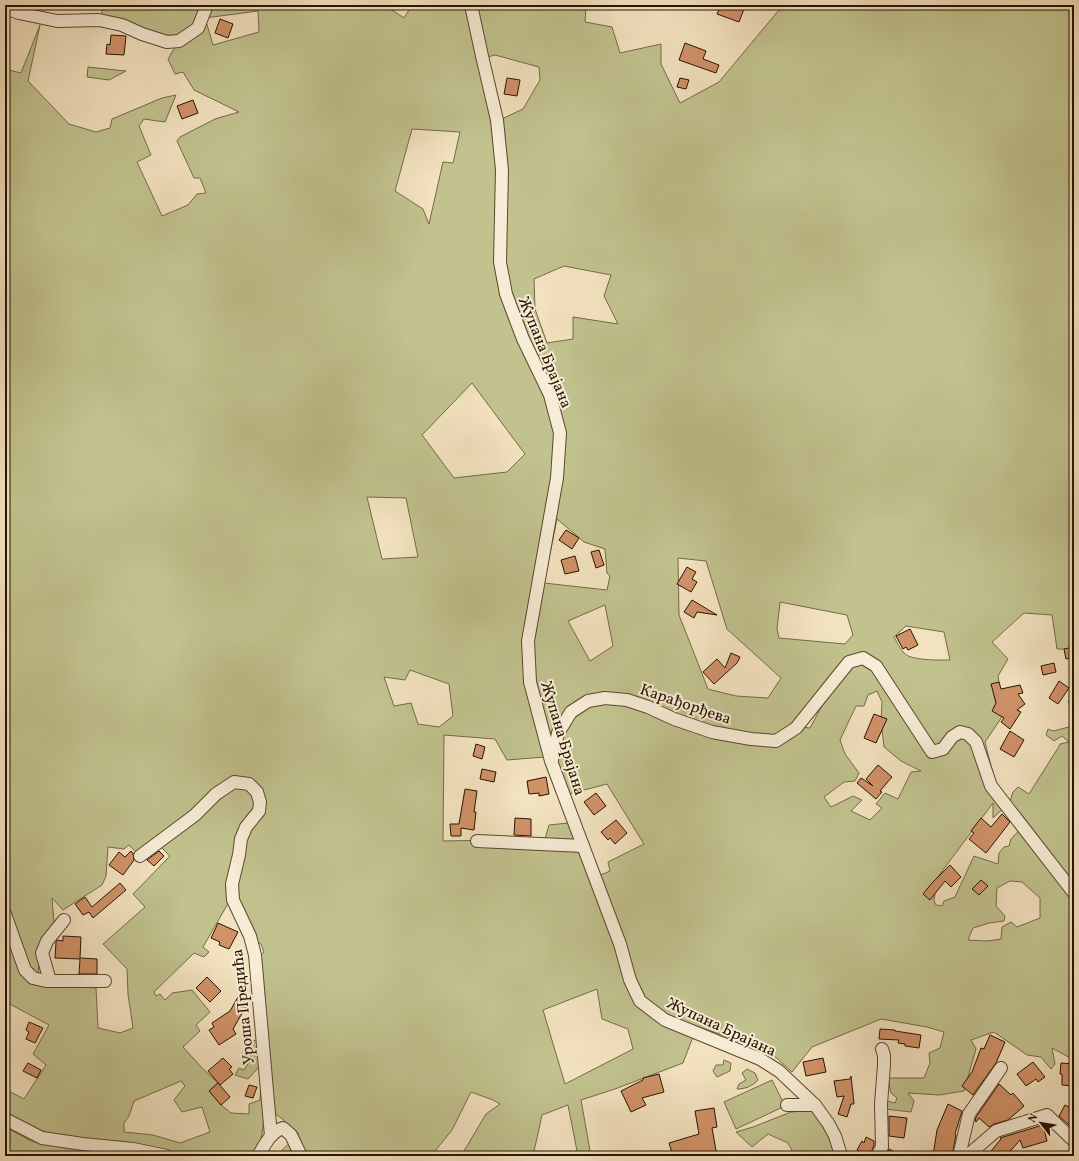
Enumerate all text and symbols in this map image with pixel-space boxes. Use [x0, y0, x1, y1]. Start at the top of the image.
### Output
street label: Жупана Брајана [512, 294, 577, 412]
street label: Жупана Брајана [534, 679, 590, 798]
street label: Карађорђева [637, 679, 734, 731]
street label: Уроша Предића [227, 948, 261, 1066]
street label: Жупана Брајана [663, 993, 780, 1063]
north arrow [1021, 1103, 1061, 1143]
text: N [1025, 1111, 1042, 1126]

